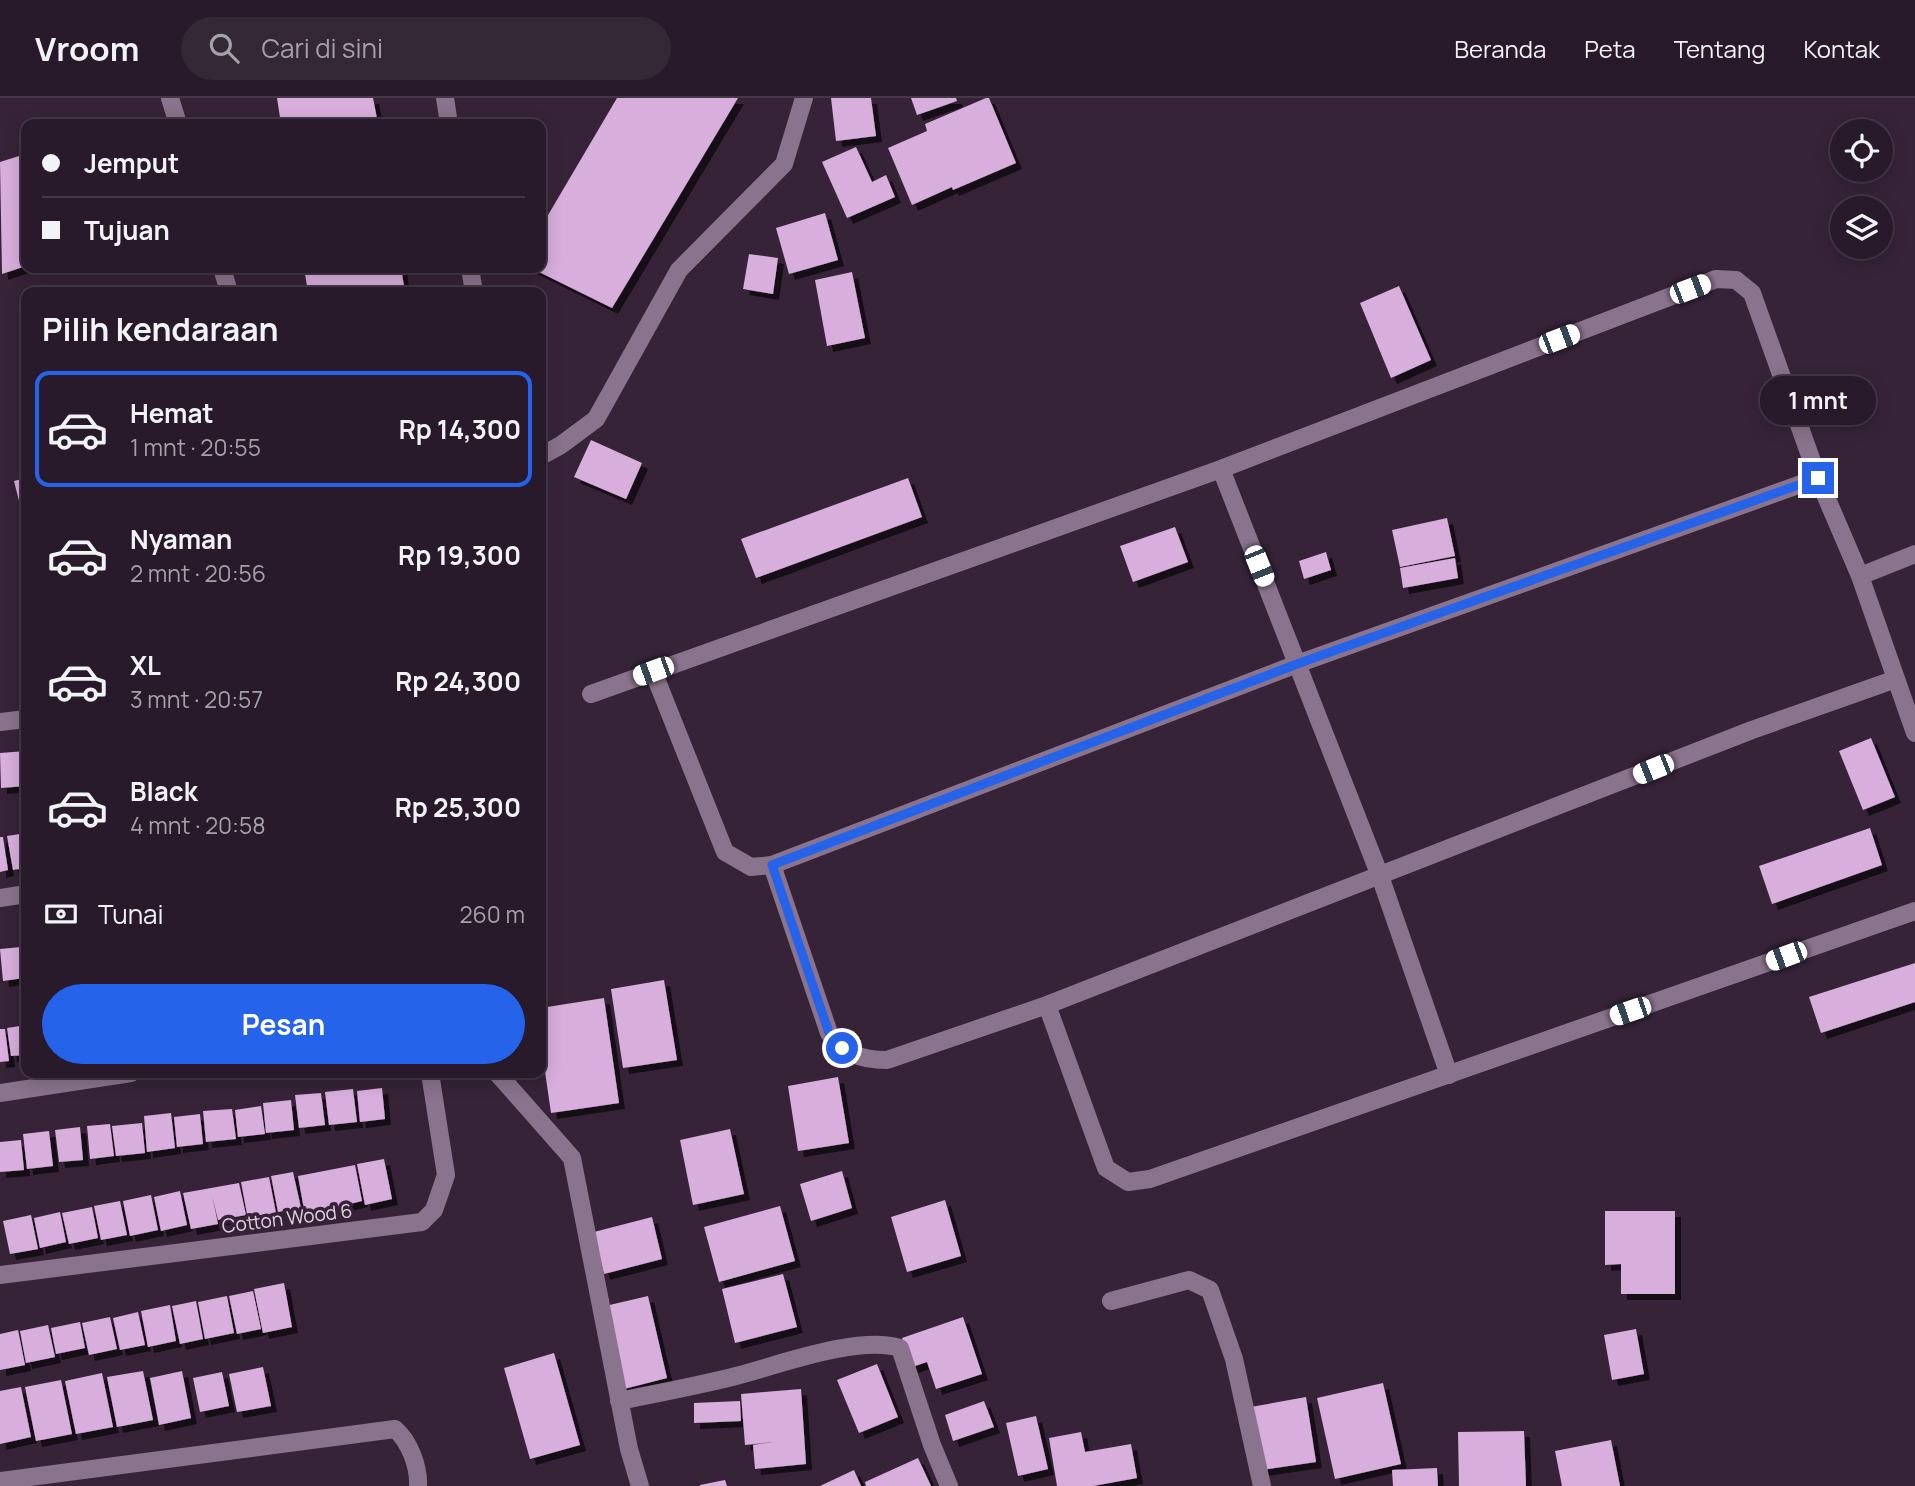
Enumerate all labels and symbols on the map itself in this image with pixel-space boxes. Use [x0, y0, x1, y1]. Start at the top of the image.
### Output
car [1667, 272, 1714, 306]
car [1536, 322, 1583, 356]
callout: 1 mnt [1760, 376, 1876, 426]
route end [1802, 462, 1834, 494]
car [1242, 543, 1277, 589]
car [630, 654, 677, 688]
car [1630, 751, 1677, 787]
car [1763, 939, 1810, 973]
car [1607, 994, 1654, 1028]
route start [826, 1032, 858, 1064]
street label: Cotton Wood 6 [220, 1197, 354, 1239]

